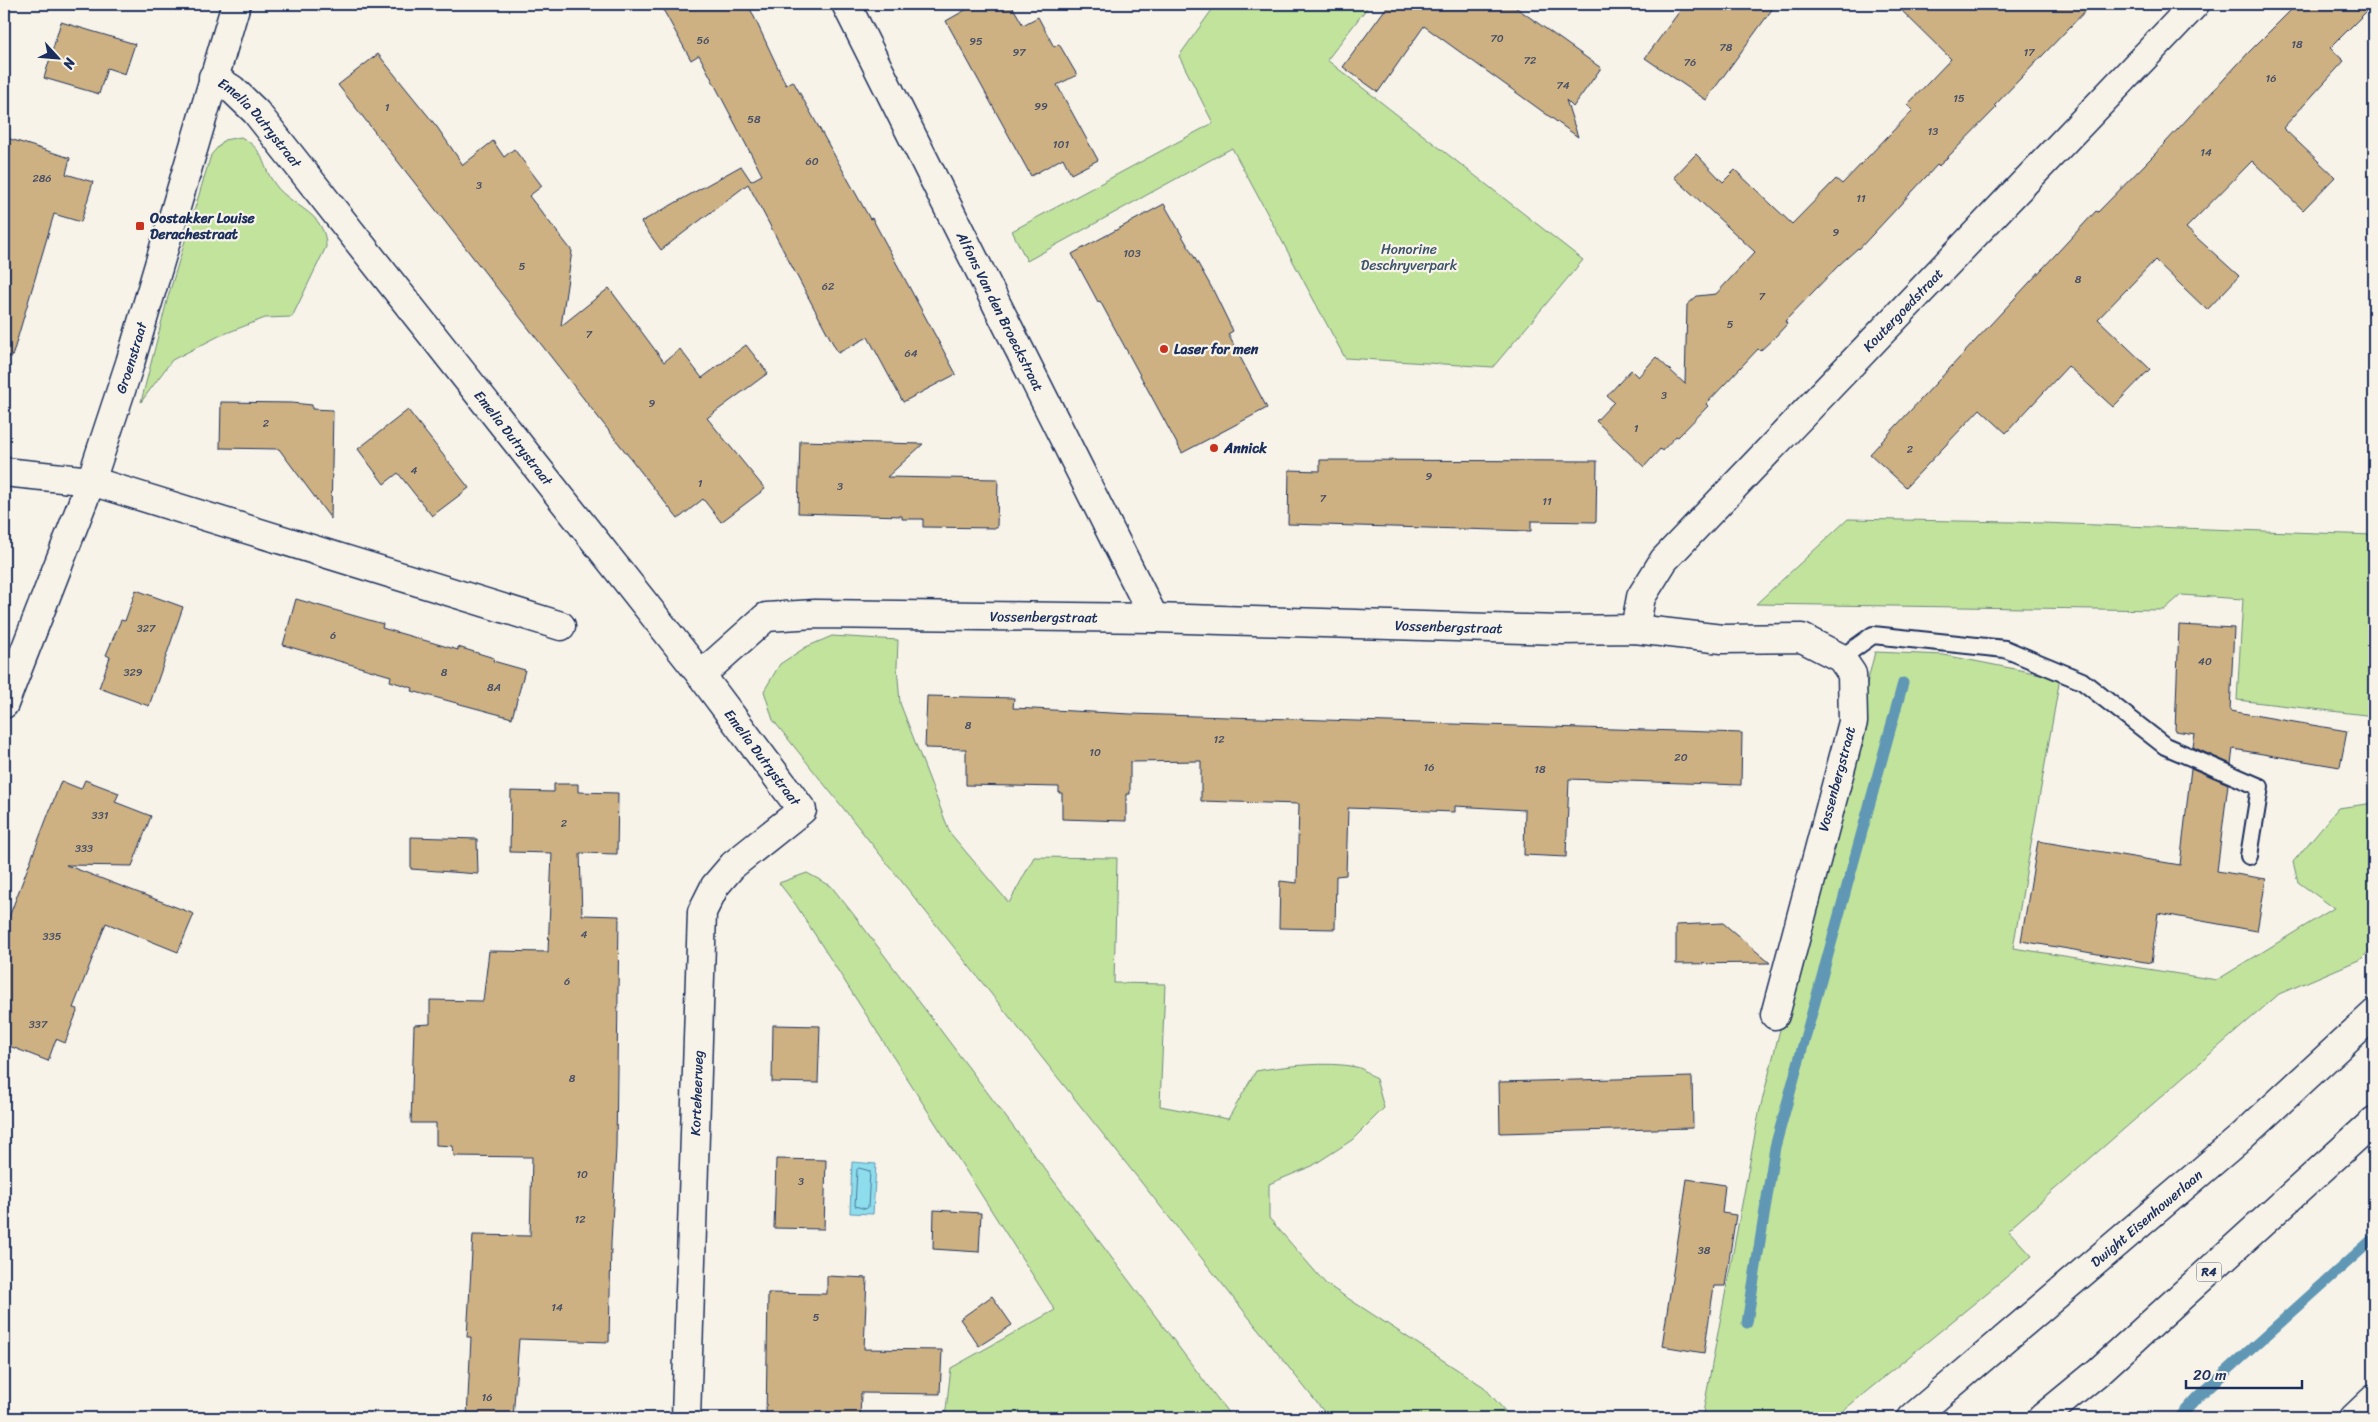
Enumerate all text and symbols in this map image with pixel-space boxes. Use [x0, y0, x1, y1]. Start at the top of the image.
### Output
house number: 70 [1490, 29, 1504, 48]
house number: 56 [697, 31, 709, 50]
north arrow [32, 32, 82, 82]
house number: 95 [969, 32, 983, 51]
house number: 18 [2291, 35, 2303, 54]
house number: 78 [1720, 38, 1733, 57]
house number: 97 [1012, 43, 1026, 62]
house number: 17 [2024, 43, 2035, 62]
house number: 72 [1524, 51, 1537, 70]
text: N [56, 53, 83, 74]
house number: 76 [1684, 53, 1696, 72]
house number: 16 [2266, 69, 2276, 88]
street label: Emelia Dutrystraat [213, 71, 309, 174]
house number: 74 [1556, 76, 1570, 95]
house number: 15 [1953, 89, 1965, 108]
house number: 99 [1034, 97, 1048, 116]
house number: 1 [385, 98, 390, 117]
house number: 58 [747, 110, 761, 129]
house number: 13 [1928, 122, 1938, 141]
house number: 101 [1053, 135, 1069, 154]
house number: 14 [2200, 143, 2212, 162]
house number: 60 [805, 152, 819, 171]
house number: 286 [32, 169, 52, 188]
house number: 3 [476, 176, 482, 195]
house number: 11 [1856, 189, 1866, 208]
place label: Oostakker Louise Derachestraat [149, 206, 255, 247]
marker: Oostakker Louise Derachestraat [134, 220, 146, 232]
house number: 9 [1833, 223, 1840, 242]
street label: Alfons Van den Broeckstraat [949, 226, 1051, 396]
park label: Honorine Deschryverpark [1361, 237, 1458, 278]
house number: 103 [1123, 244, 1141, 263]
house number: 5 [519, 257, 526, 276]
street label: Koutergoedstraat [1856, 262, 1949, 358]
house number: 8 [2075, 270, 2082, 289]
house number: 62 [822, 277, 835, 296]
house number: 7 [1759, 287, 1766, 306]
house number: 5 [1727, 315, 1734, 334]
street label: Groenstraat [108, 318, 154, 397]
house number: 7 [586, 325, 593, 344]
place label: Laser for men [1174, 337, 1259, 362]
marker: Laser for men [1158, 343, 1170, 355]
house number: 64 [904, 344, 918, 363]
street label: Emelia Dutrystraat [468, 384, 560, 492]
house number: 3 [1661, 386, 1667, 405]
house number: 9 [649, 394, 656, 413]
house number: 2 [263, 414, 270, 433]
house number: 1 [1634, 419, 1639, 438]
place label: Annick [1223, 436, 1267, 461]
house number: 2 [1907, 440, 1914, 459]
marker: Annick [1208, 442, 1220, 454]
house number: 4 [411, 461, 418, 480]
house number: 9 [1426, 467, 1433, 486]
house number: 1 [698, 474, 703, 493]
house number: 3 [837, 477, 843, 496]
house number: 7 [1320, 489, 1327, 508]
house number: 11 [1542, 492, 1552, 511]
street label: Vossenbergstraat [990, 604, 1098, 630]
street label: Vossenbergstraat [1394, 613, 1503, 641]
house number: 327 [137, 619, 156, 638]
house number: 6 [330, 626, 336, 645]
house number: 40 [2198, 652, 2212, 671]
house number: 329 [123, 663, 143, 682]
house number: 8 [441, 663, 448, 682]
house number: 8A [487, 678, 501, 697]
street label: Emelia Dutrystraat [718, 703, 808, 812]
house number: 8 [965, 716, 972, 735]
street label: Vossenbergstraat [1811, 724, 1863, 834]
house number: 12 [1213, 730, 1225, 749]
house number: 10 [1089, 743, 1101, 762]
house number: 20 [1674, 748, 1688, 767]
house number: 16 [1424, 758, 1434, 777]
house number: 18 [1534, 760, 1546, 779]
house number: 331 [92, 806, 109, 825]
house number: 2 [561, 814, 568, 833]
house number: 333 [75, 839, 93, 858]
house number: 4 [581, 925, 588, 944]
house number: 335 [43, 927, 62, 946]
house number: 6 [564, 972, 570, 991]
house number: 337 [29, 1015, 48, 1034]
street label: Korteheerweg [683, 1050, 711, 1136]
house number: 8 [569, 1069, 576, 1088]
street label: Dwight Eisenhowerlaan [2085, 1163, 2209, 1274]
house number: 10 [576, 1165, 588, 1184]
house number: 3 [798, 1172, 804, 1191]
house number: 12 [574, 1210, 586, 1229]
house number: 38 [1698, 1241, 1711, 1260]
road number: R4 [2196, 1262, 2222, 1282]
house number: 14 [551, 1298, 563, 1317]
house number: 5 [813, 1308, 820, 1327]
scale bar [2186, 1357, 2302, 1389]
text: 20 m [2193, 1362, 2227, 1388]
house number: 16 [482, 1388, 492, 1407]

